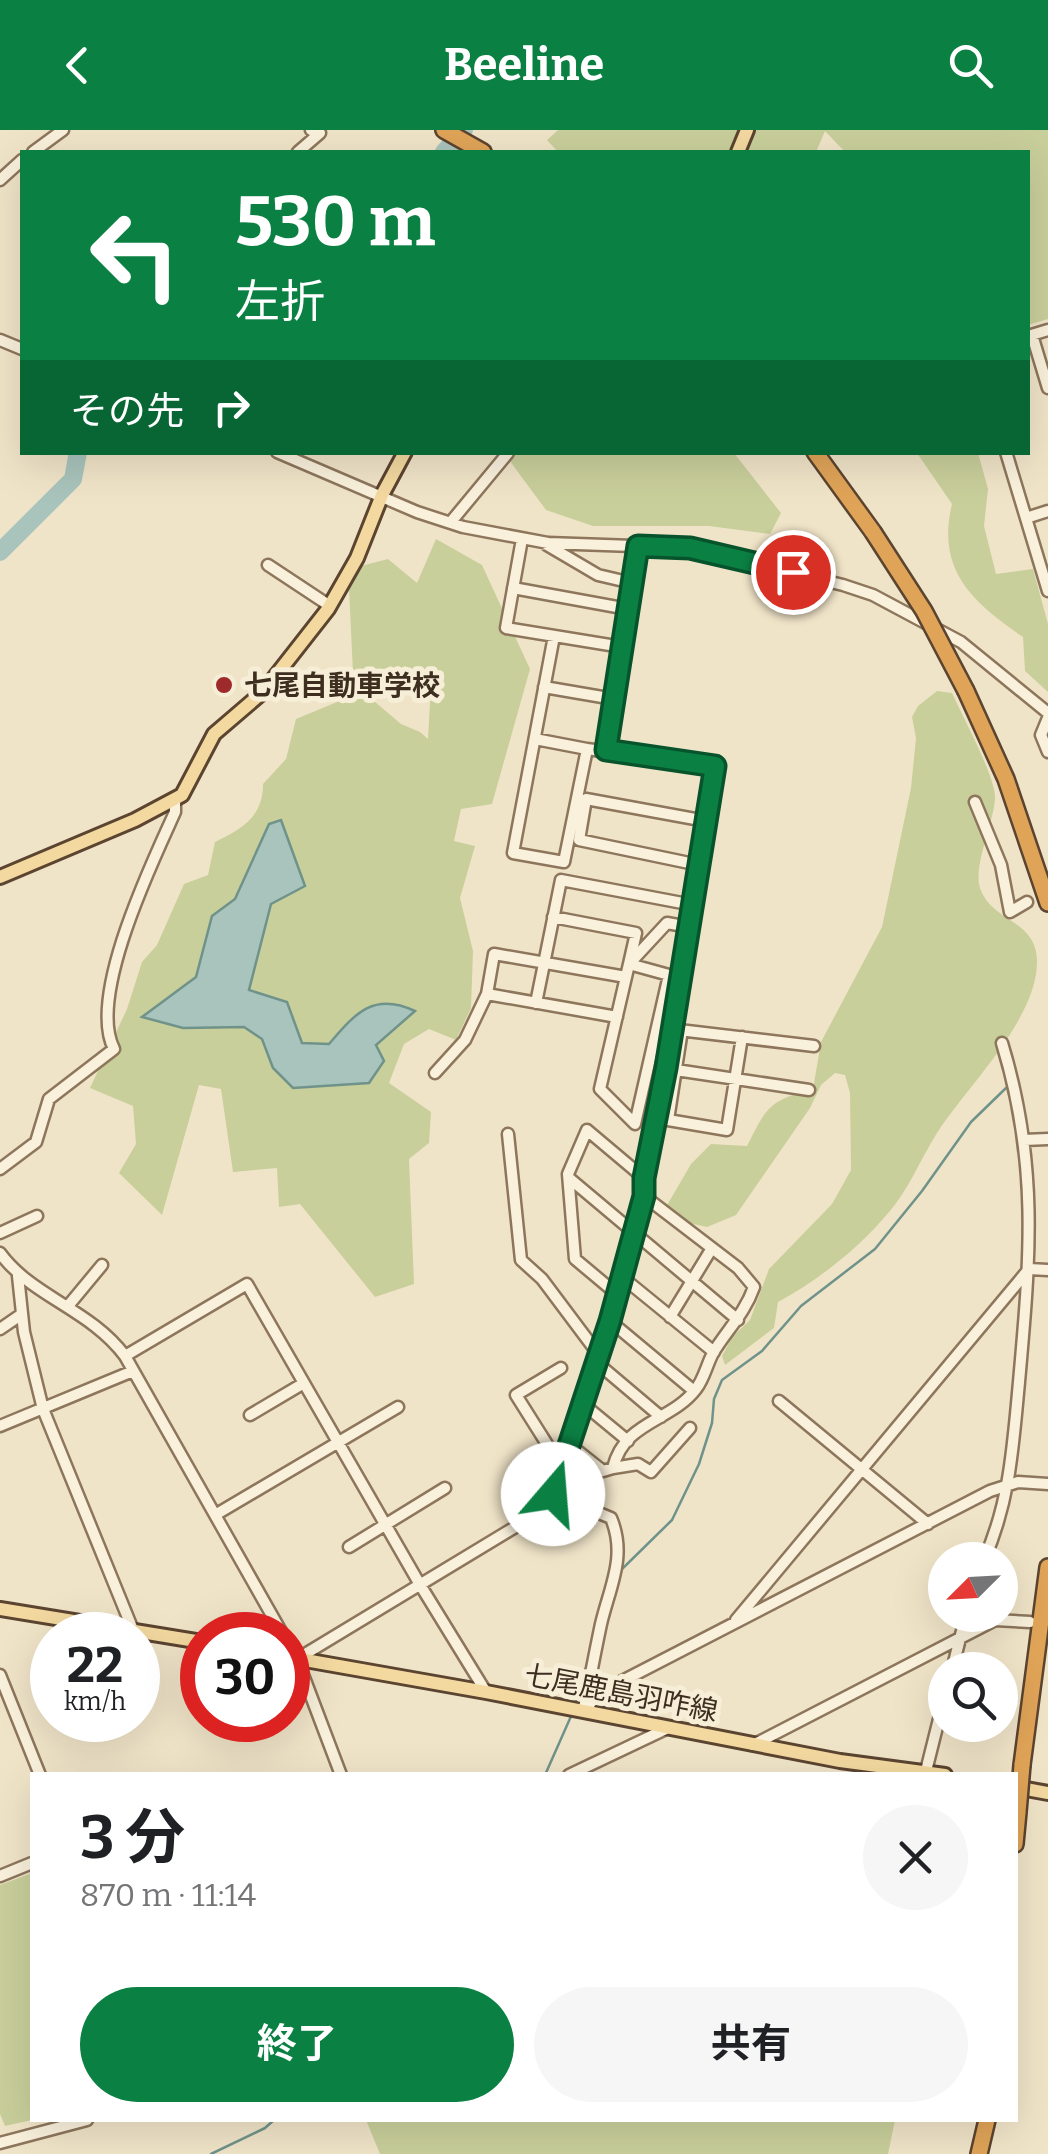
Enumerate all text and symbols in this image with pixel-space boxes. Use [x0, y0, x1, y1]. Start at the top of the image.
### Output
icon: back [50, 38, 105, 93]
text: Beeline [444, 38, 604, 92]
icon: search [943, 38, 998, 93]
text: 530 m [235, 180, 436, 264]
icon: left [70, 190, 200, 320]
text: 左折 [235, 275, 325, 329]
icon: right [204, 380, 259, 435]
text: その先 [70, 388, 184, 434]
pin [751, 530, 836, 615]
icon: arrive [766, 545, 821, 600]
place label: 七尾自動車学校 [244, 669, 440, 702]
marker: 七尾自動車学校 [213, 674, 235, 696]
position arrow [501, 1442, 605, 1546]
north arrow [928, 1542, 1018, 1632]
map controls [928, 1542, 1018, 1742]
speed limit sign: 30 [180, 1612, 310, 1742]
text: 22 [67, 1635, 123, 1695]
button: search [928, 1652, 1018, 1742]
street label: 七尾鹿島羽咋線 [522, 1658, 720, 1728]
text: km/h [64, 1687, 126, 1717]
text: 3 分 [80, 1802, 185, 1874]
button: close [863, 1805, 968, 1910]
text: 870 m · 11:14 [80, 1876, 256, 1914]
button: 終了 [80, 1987, 514, 2102]
button: 共有 [534, 1987, 968, 2102]

